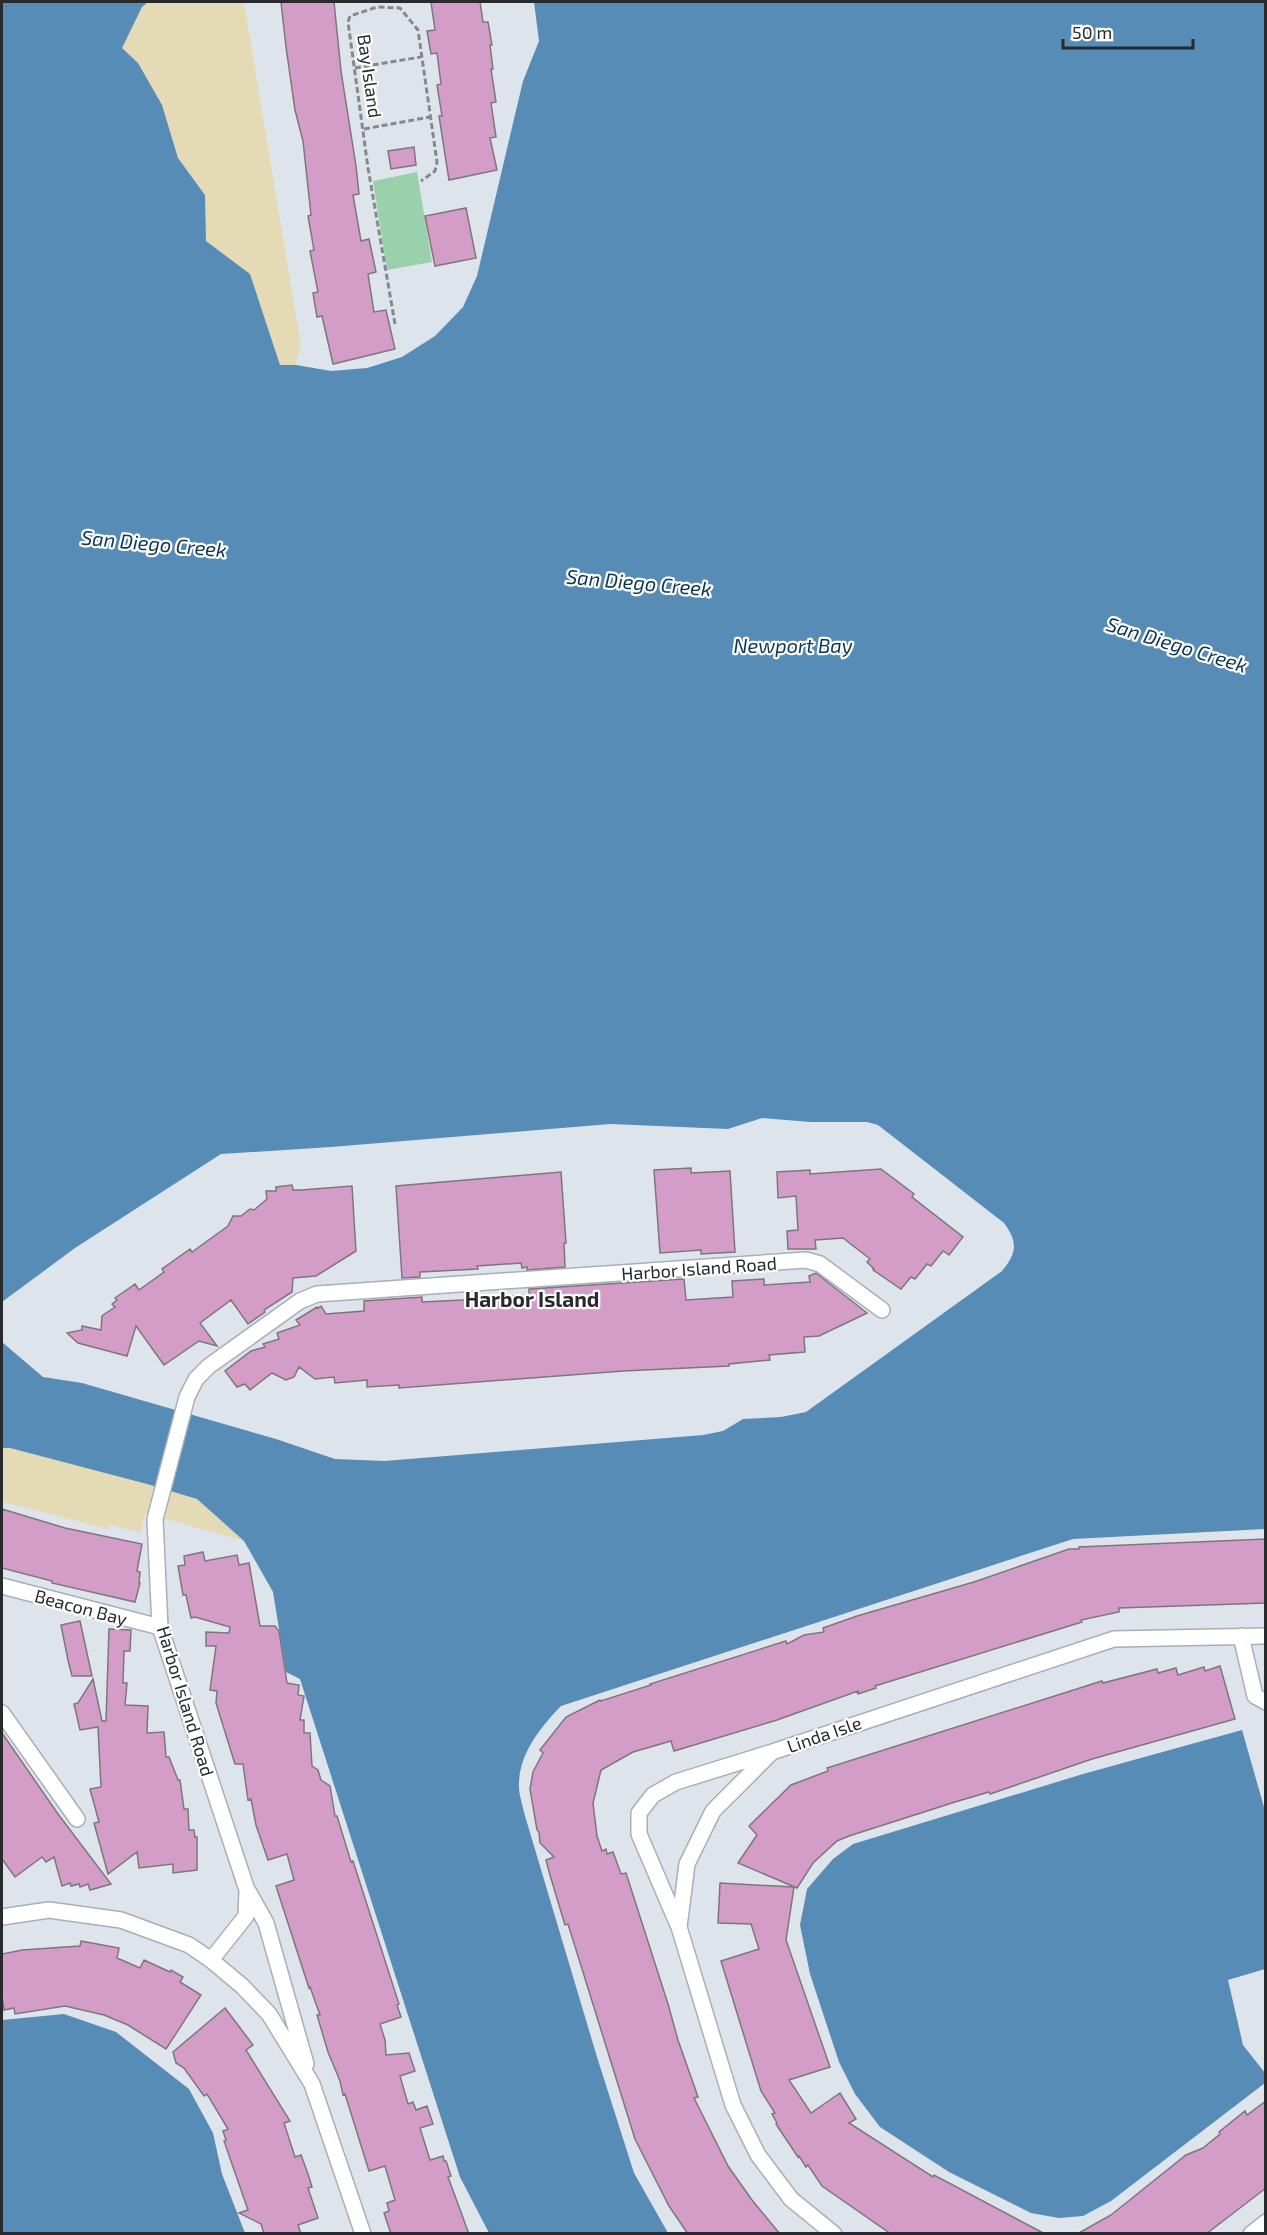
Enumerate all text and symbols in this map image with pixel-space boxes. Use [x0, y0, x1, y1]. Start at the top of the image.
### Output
scale bar [1063, 12, 1194, 50]
text: 50 m [1072, 21, 1112, 43]
street label: Bay Island [353, 33, 387, 119]
water label: San Diego Creek [80, 525, 228, 561]
water label: San Diego Creek [565, 564, 713, 600]
water label: San Diego Creek [1104, 611, 1250, 677]
water label: Newport Bay [733, 633, 853, 658]
street label: Harbor Island Road [621, 1252, 777, 1284]
district label: Harbor Island [465, 1286, 599, 1311]
street label: Beacon Bay [32, 1584, 130, 1630]
street label: Harbor Island Road [153, 1623, 219, 1779]
street label: Linda Isle [784, 1711, 864, 1757]

